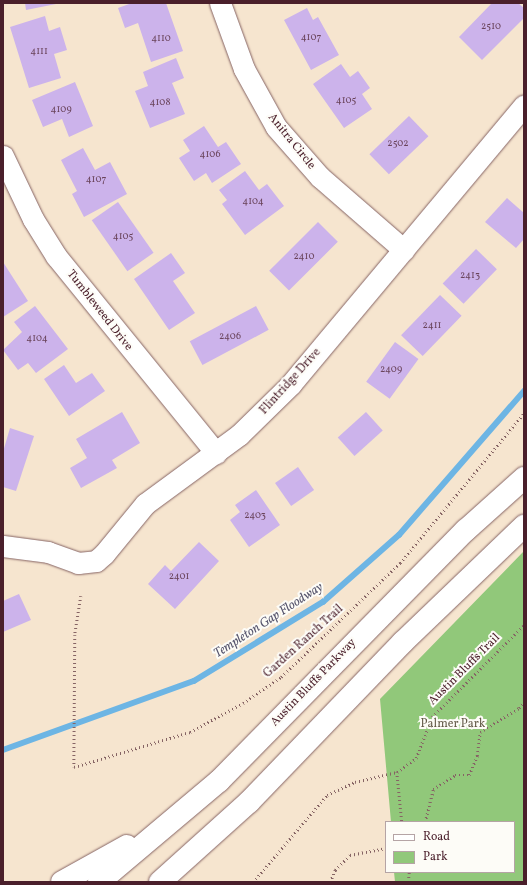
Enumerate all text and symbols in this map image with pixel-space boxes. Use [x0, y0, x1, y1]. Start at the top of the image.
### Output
house number: 2510 [481, 21, 501, 33]
house number: 4107 [301, 32, 321, 44]
house number: 4110 [151, 33, 171, 45]
house number: 4111 [30, 46, 48, 58]
house number: 4105 [336, 95, 356, 107]
house number: 4108 [150, 97, 170, 109]
house number: 4109 [50, 104, 72, 116]
street label: Anitra Circle [264, 111, 318, 173]
house number: 2502 [387, 138, 409, 150]
house number: 4106 [199, 149, 221, 161]
house number: 4107 [86, 174, 106, 186]
house number: 4104 [242, 196, 264, 208]
house number: 4105 [113, 231, 133, 243]
house number: 2410 [294, 251, 314, 263]
street label: Tumbleweed Drive [63, 268, 135, 354]
house number: 2413 [460, 270, 480, 282]
house number: 2411 [423, 320, 441, 332]
house number: 2406 [219, 331, 241, 343]
house number: 4104 [26, 333, 48, 345]
street label: Flintridge Drive [257, 346, 325, 418]
house number: 2409 [380, 364, 402, 376]
house number: 2403 [244, 510, 266, 522]
house number: 2401 [169, 571, 189, 583]
water label: Templeton Gap Floodway [211, 580, 327, 662]
street label: Garden Ranch Trail [261, 602, 347, 682]
street label: Austin Bluffs Trail [426, 631, 504, 709]
street label: Austin Bluffs Parkway [268, 636, 360, 730]
park label: Palmer Park [421, 718, 485, 732]
legend [385, 821, 515, 873]
text: Road [423, 829, 450, 845]
text: Park [423, 849, 448, 865]

